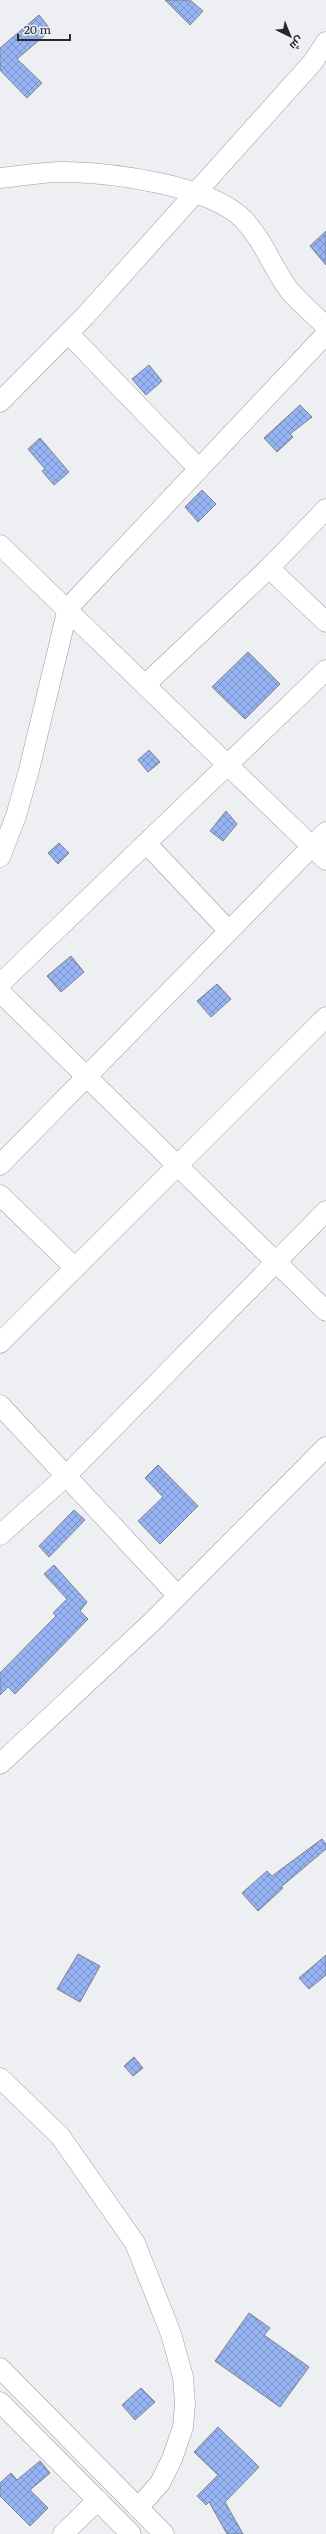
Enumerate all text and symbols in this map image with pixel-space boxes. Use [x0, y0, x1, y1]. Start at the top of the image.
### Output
scale bar [18, 16, 70, 42]
north arrow [270, 16, 310, 56]
text: 20 m [24, 20, 51, 38]
text: ش [287, 33, 308, 55]

